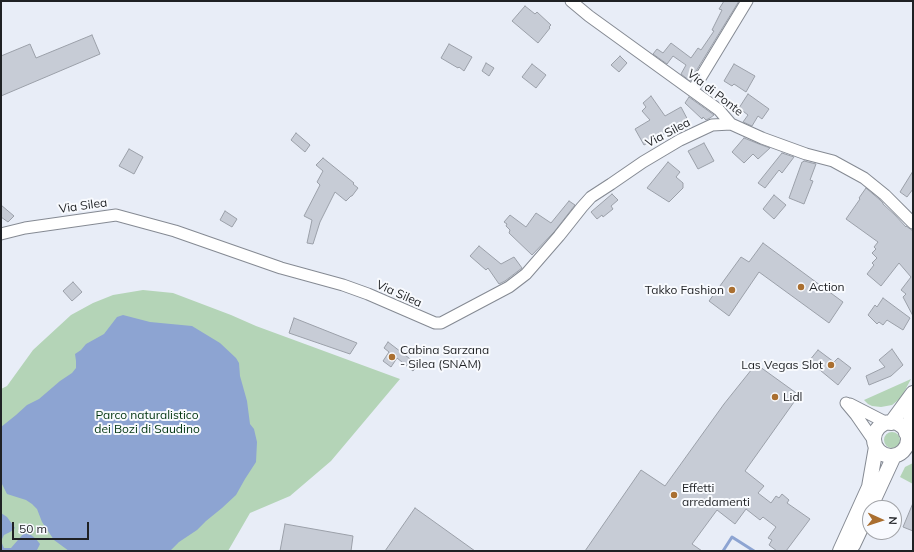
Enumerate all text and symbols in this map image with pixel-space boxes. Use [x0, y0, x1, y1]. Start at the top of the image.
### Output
street label: Via di Ponte [684, 67, 746, 119]
street label: Via Silea [643, 115, 693, 151]
street label: Via Silea [58, 195, 108, 217]
street label: Via Silea [374, 278, 424, 310]
place label: Action [809, 280, 845, 294]
marker: Action [796, 282, 806, 292]
place label: Takko Fashion [645, 283, 724, 297]
marker: Takko Fashion [727, 285, 737, 295]
place label: Cabina Sarzana - Silea (SNAM) [400, 343, 489, 371]
marker: Cabina Sarzana - Silea (SNAM) [387, 352, 397, 362]
place label: Las Vegas Slot [741, 358, 823, 372]
marker: Las Vegas Slot [826, 360, 836, 370]
place label: Lidl [783, 390, 802, 404]
marker: Lidl [770, 392, 780, 402]
park label: Parco naturalistico dei Bozi di Saudino [94, 408, 200, 436]
place label: Effetti arredamenti [682, 481, 750, 509]
marker: Effetti arredamenti [669, 490, 679, 500]
north arrow [862, 500, 902, 540]
scale bar [14, 514, 91, 540]
text: N [886, 516, 900, 525]
text: 50 m [19, 521, 47, 536]

